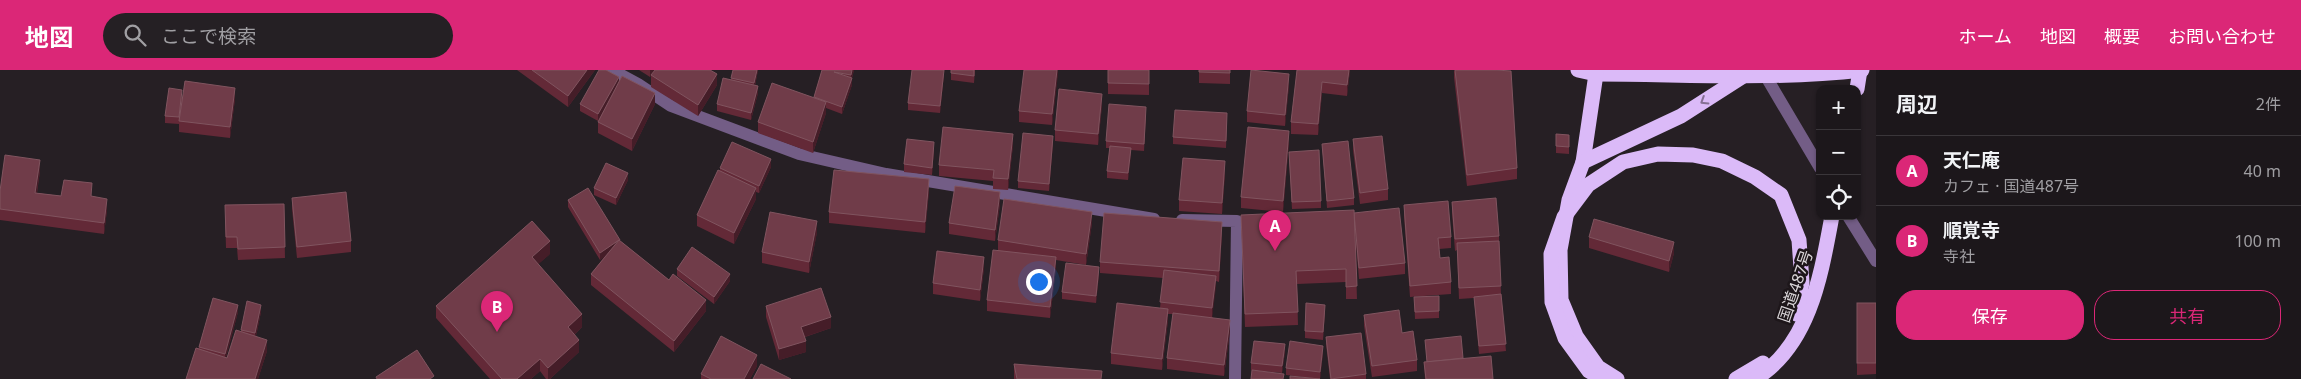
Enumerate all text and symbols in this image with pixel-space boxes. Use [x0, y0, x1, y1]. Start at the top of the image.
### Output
search box [103, 13, 453, 58]
text: 地図 [25, 20, 73, 53]
icon: search [121, 21, 149, 49]
text: ここで検索 [161, 23, 256, 49]
text: ホーム [1959, 24, 2012, 48]
text: 地図 [2040, 24, 2076, 48]
text: 概要 [2104, 24, 2140, 48]
text: お問い合わせ [2168, 24, 2276, 48]
map controls [1816, 85, 1861, 220]
button: + [1816, 85, 1861, 130]
text: 周辺 [1896, 90, 1938, 118]
text: 2件 [2256, 93, 2281, 115]
one-way arrow [1701, 95, 1710, 104]
button: − [1816, 130, 1861, 175]
text: 天仁庵 [1943, 147, 2000, 173]
text: A [1906, 160, 1918, 182]
text: 40 m [2244, 160, 2281, 182]
button: locate [1816, 175, 1861, 220]
text: カフェ · 国道487号 [1943, 175, 2079, 197]
pin: A [1259, 210, 1291, 251]
text: 順覚寺 [1943, 217, 2000, 243]
text: B [1907, 230, 1917, 252]
text: 100 m [2234, 230, 2281, 252]
text: 寺社 [1943, 245, 1975, 267]
street label: 国道487号 [1772, 247, 1818, 325]
your location [1026, 269, 1052, 295]
button: 保存 [1896, 290, 2084, 340]
button: 共有 [2094, 290, 2281, 340]
pin: B [481, 291, 513, 332]

